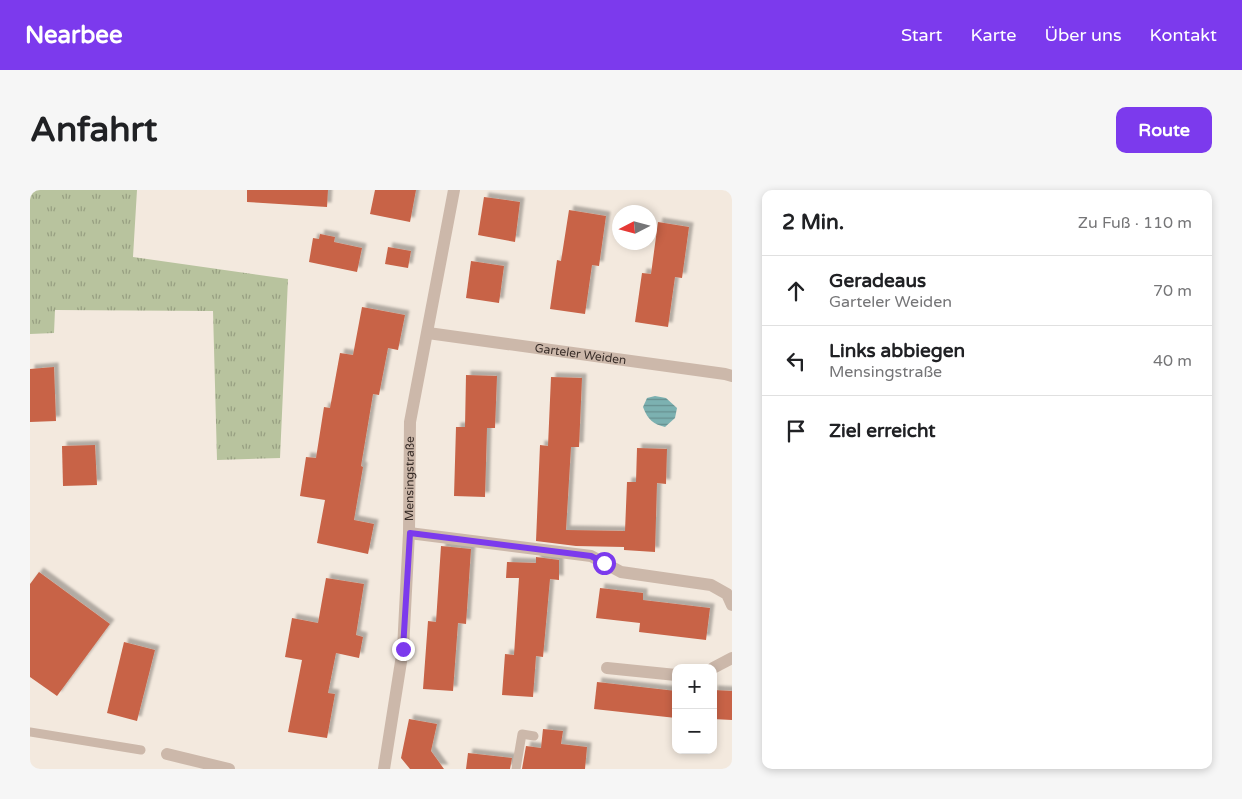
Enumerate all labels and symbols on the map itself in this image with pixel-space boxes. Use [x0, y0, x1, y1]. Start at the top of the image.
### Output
north arrow [612, 205, 657, 250]
street label: Garteler Weiden [534, 341, 627, 367]
street label: Mensingstraße [402, 436, 417, 521]
route start [593, 552, 616, 575]
route end [392, 638, 415, 661]

